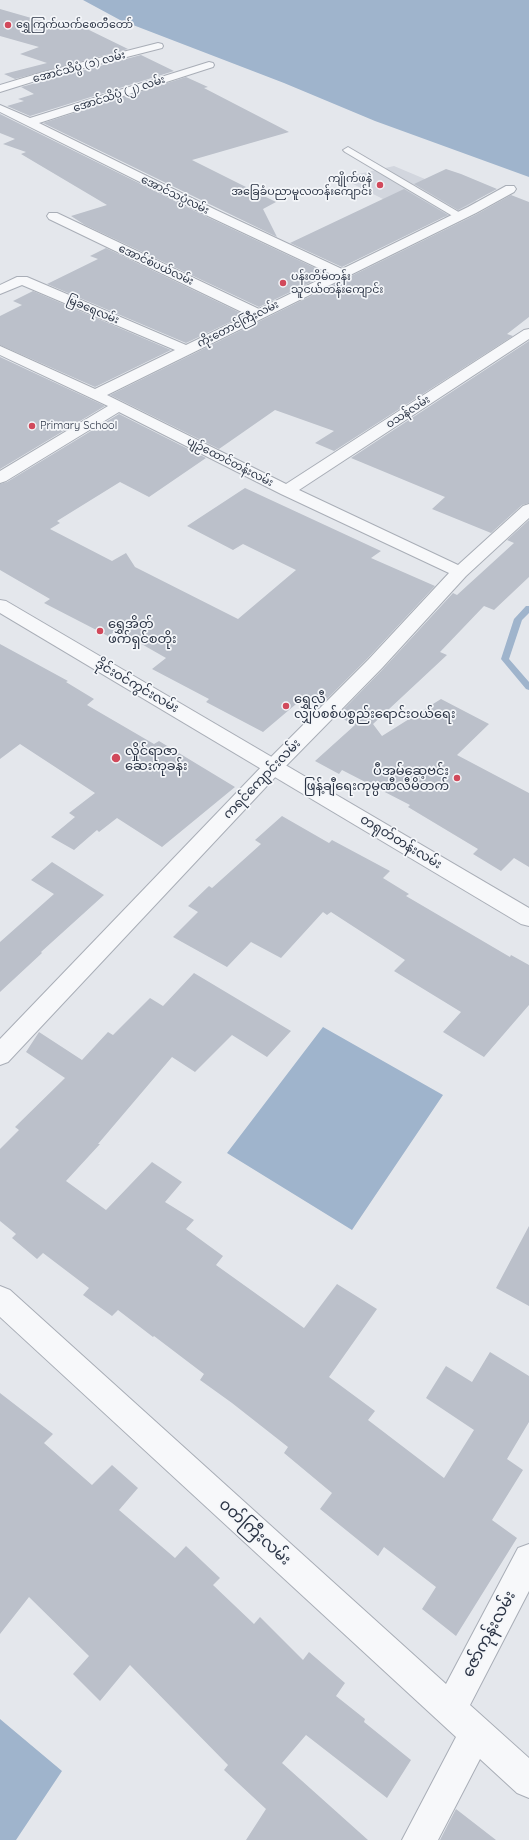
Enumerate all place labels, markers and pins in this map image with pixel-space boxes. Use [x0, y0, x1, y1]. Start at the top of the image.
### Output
place label: ရွှေကြက်ယက်စေတီတော် [16, 18, 133, 32]
marker: ရွှေကြက်ယက်စေတီတော် [3, 20, 13, 30]
place label: ကျိုက်ဖနဲ အခြေခံပညာမူလတန်းကျောင်း [231, 172, 372, 198]
marker: ကျိုက်ဖနဲ အခြေခံပညာမူလတန်းကျောင်း [375, 180, 385, 190]
place label: ပန်းတိမ်တန်း သူငယ်တန်းကျောင်း [291, 270, 383, 296]
marker: ပန်းတိမ်တန်း သူငယ်တန်းကျောင်း [278, 278, 288, 288]
place label: Primary School [40, 419, 117, 433]
marker: Primary School [27, 421, 37, 431]
place label: ရွှေအိတ် ဖက်ရှင်စတိုး [108, 616, 177, 647]
marker: ရွှေအိတ် ဖက်ရှင်စတိုး [95, 626, 105, 636]
place label: ရွှေလီ လျှပ်စစ်ပစ္စည်းရောင်းဝယ်ရေး [294, 691, 455, 722]
marker: ရွှေလီ လျှပ်စစ်ပစ္စည်းရောင်းဝယ်ရေး [281, 701, 291, 711]
place label: လှိုင်ရာဇာ ဆေးကုခန်း [125, 743, 187, 774]
marker: လှိုင်ရာဇာ ဆေးကုခန်း [110, 752, 122, 764]
place label: ပီအမ်ဆေ့ဗင်း ဖြန့်ချီရေးကုမ္ပဏီလီမိတက် [304, 763, 449, 794]
marker: ပီအမ်ဆေ့ဗင်း ဖြန့်ချီရေးကုမ္ပဏီလီမိတက် [452, 773, 462, 783]

